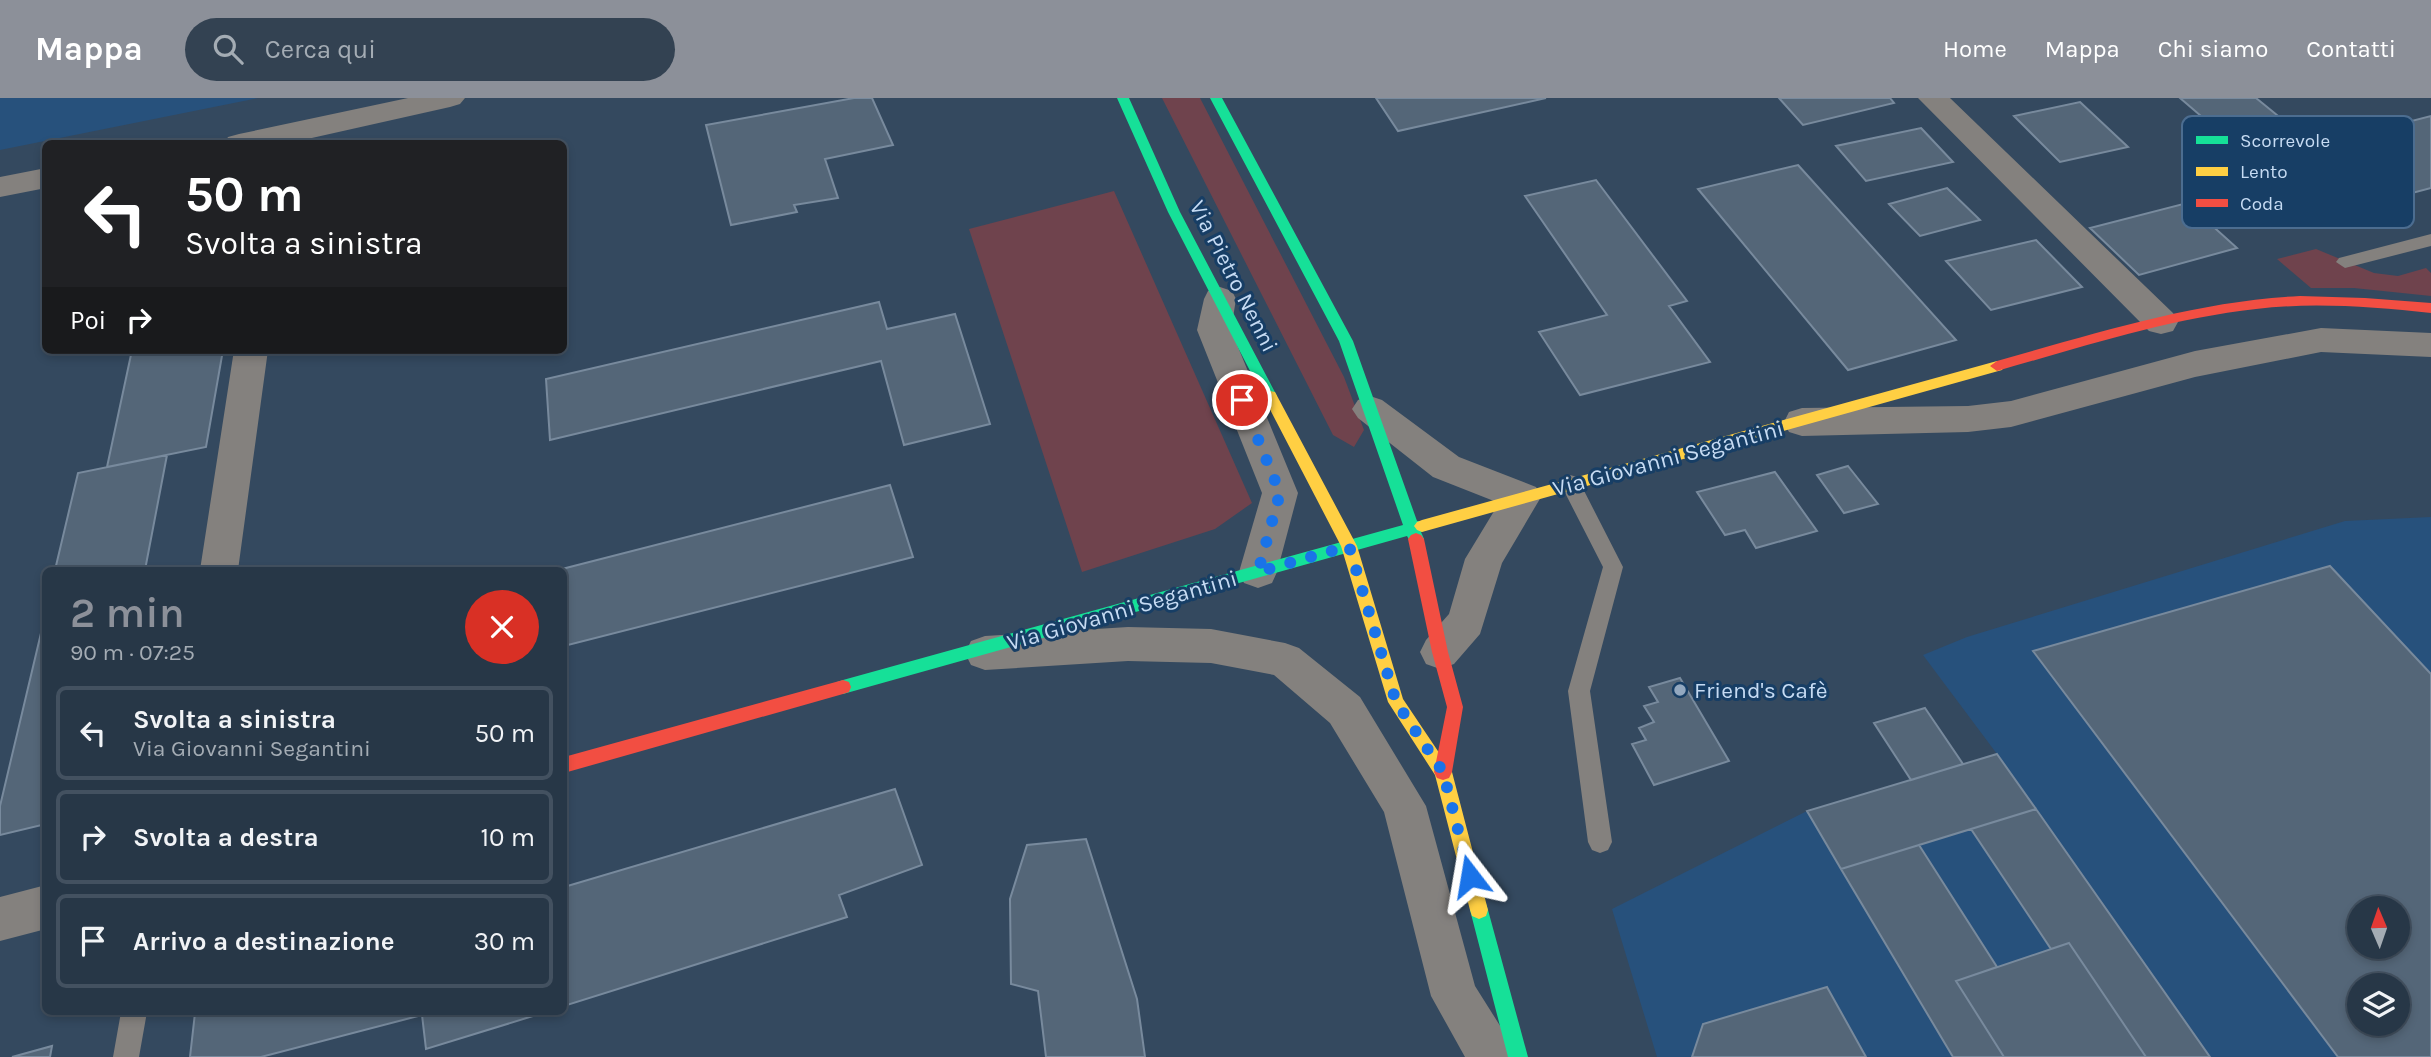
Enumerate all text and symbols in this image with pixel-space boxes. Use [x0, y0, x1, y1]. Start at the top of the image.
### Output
search box [185, 18, 675, 81]
text: Mappa [35, 30, 143, 68]
icon: search [209, 30, 247, 68]
text: Cerca qui [265, 34, 376, 65]
text: Home [1943, 35, 2007, 63]
text: Mappa [2045, 35, 2120, 63]
text: Chi siamo [2158, 35, 2268, 63]
text: Contatti [2306, 35, 2396, 63]
legend [2182, 116, 2414, 228]
text: Scorrevole [2240, 130, 2330, 152]
text: Lento [2240, 161, 2288, 183]
text: 50 m [185, 166, 303, 223]
icon: left [70, 168, 161, 259]
text: Coda [2240, 193, 2284, 215]
street label: Via Pietro Nenni [1184, 196, 1283, 357]
text: Svolta a sinistra [185, 225, 423, 262]
icon: right [120, 301, 158, 339]
text: Poi [70, 305, 106, 336]
pin [1212, 370, 1272, 430]
icon: arrive [1223, 381, 1261, 419]
street label: Via Giovanni Segantini [1550, 415, 1787, 502]
street label: Via Giovanni Segantini [1004, 565, 1240, 656]
text: 2 min [70, 588, 185, 638]
button: close [465, 590, 539, 664]
text: 90 m · 07:25 [70, 639, 195, 666]
place label: Friend's Cafè [1694, 677, 1828, 704]
marker: Friend's Cafè [1672, 682, 1688, 698]
text: Svolta a sinistra [133, 704, 336, 735]
icon: left [74, 714, 112, 752]
text: 50 m [474, 718, 535, 749]
text: Via Giovanni Segantini [133, 735, 371, 762]
icon: right [74, 818, 112, 856]
text: Svolta a destra [133, 822, 319, 853]
text: 10 m [480, 822, 535, 853]
position arrow [1433, 839, 1507, 913]
north arrow [2347, 896, 2410, 959]
map controls [2347, 896, 2410, 1036]
icon: arrive [74, 922, 112, 960]
text: Arrivo a destinazione [133, 926, 395, 957]
text: 30 m [474, 926, 535, 957]
button: layers [2347, 973, 2410, 1036]

